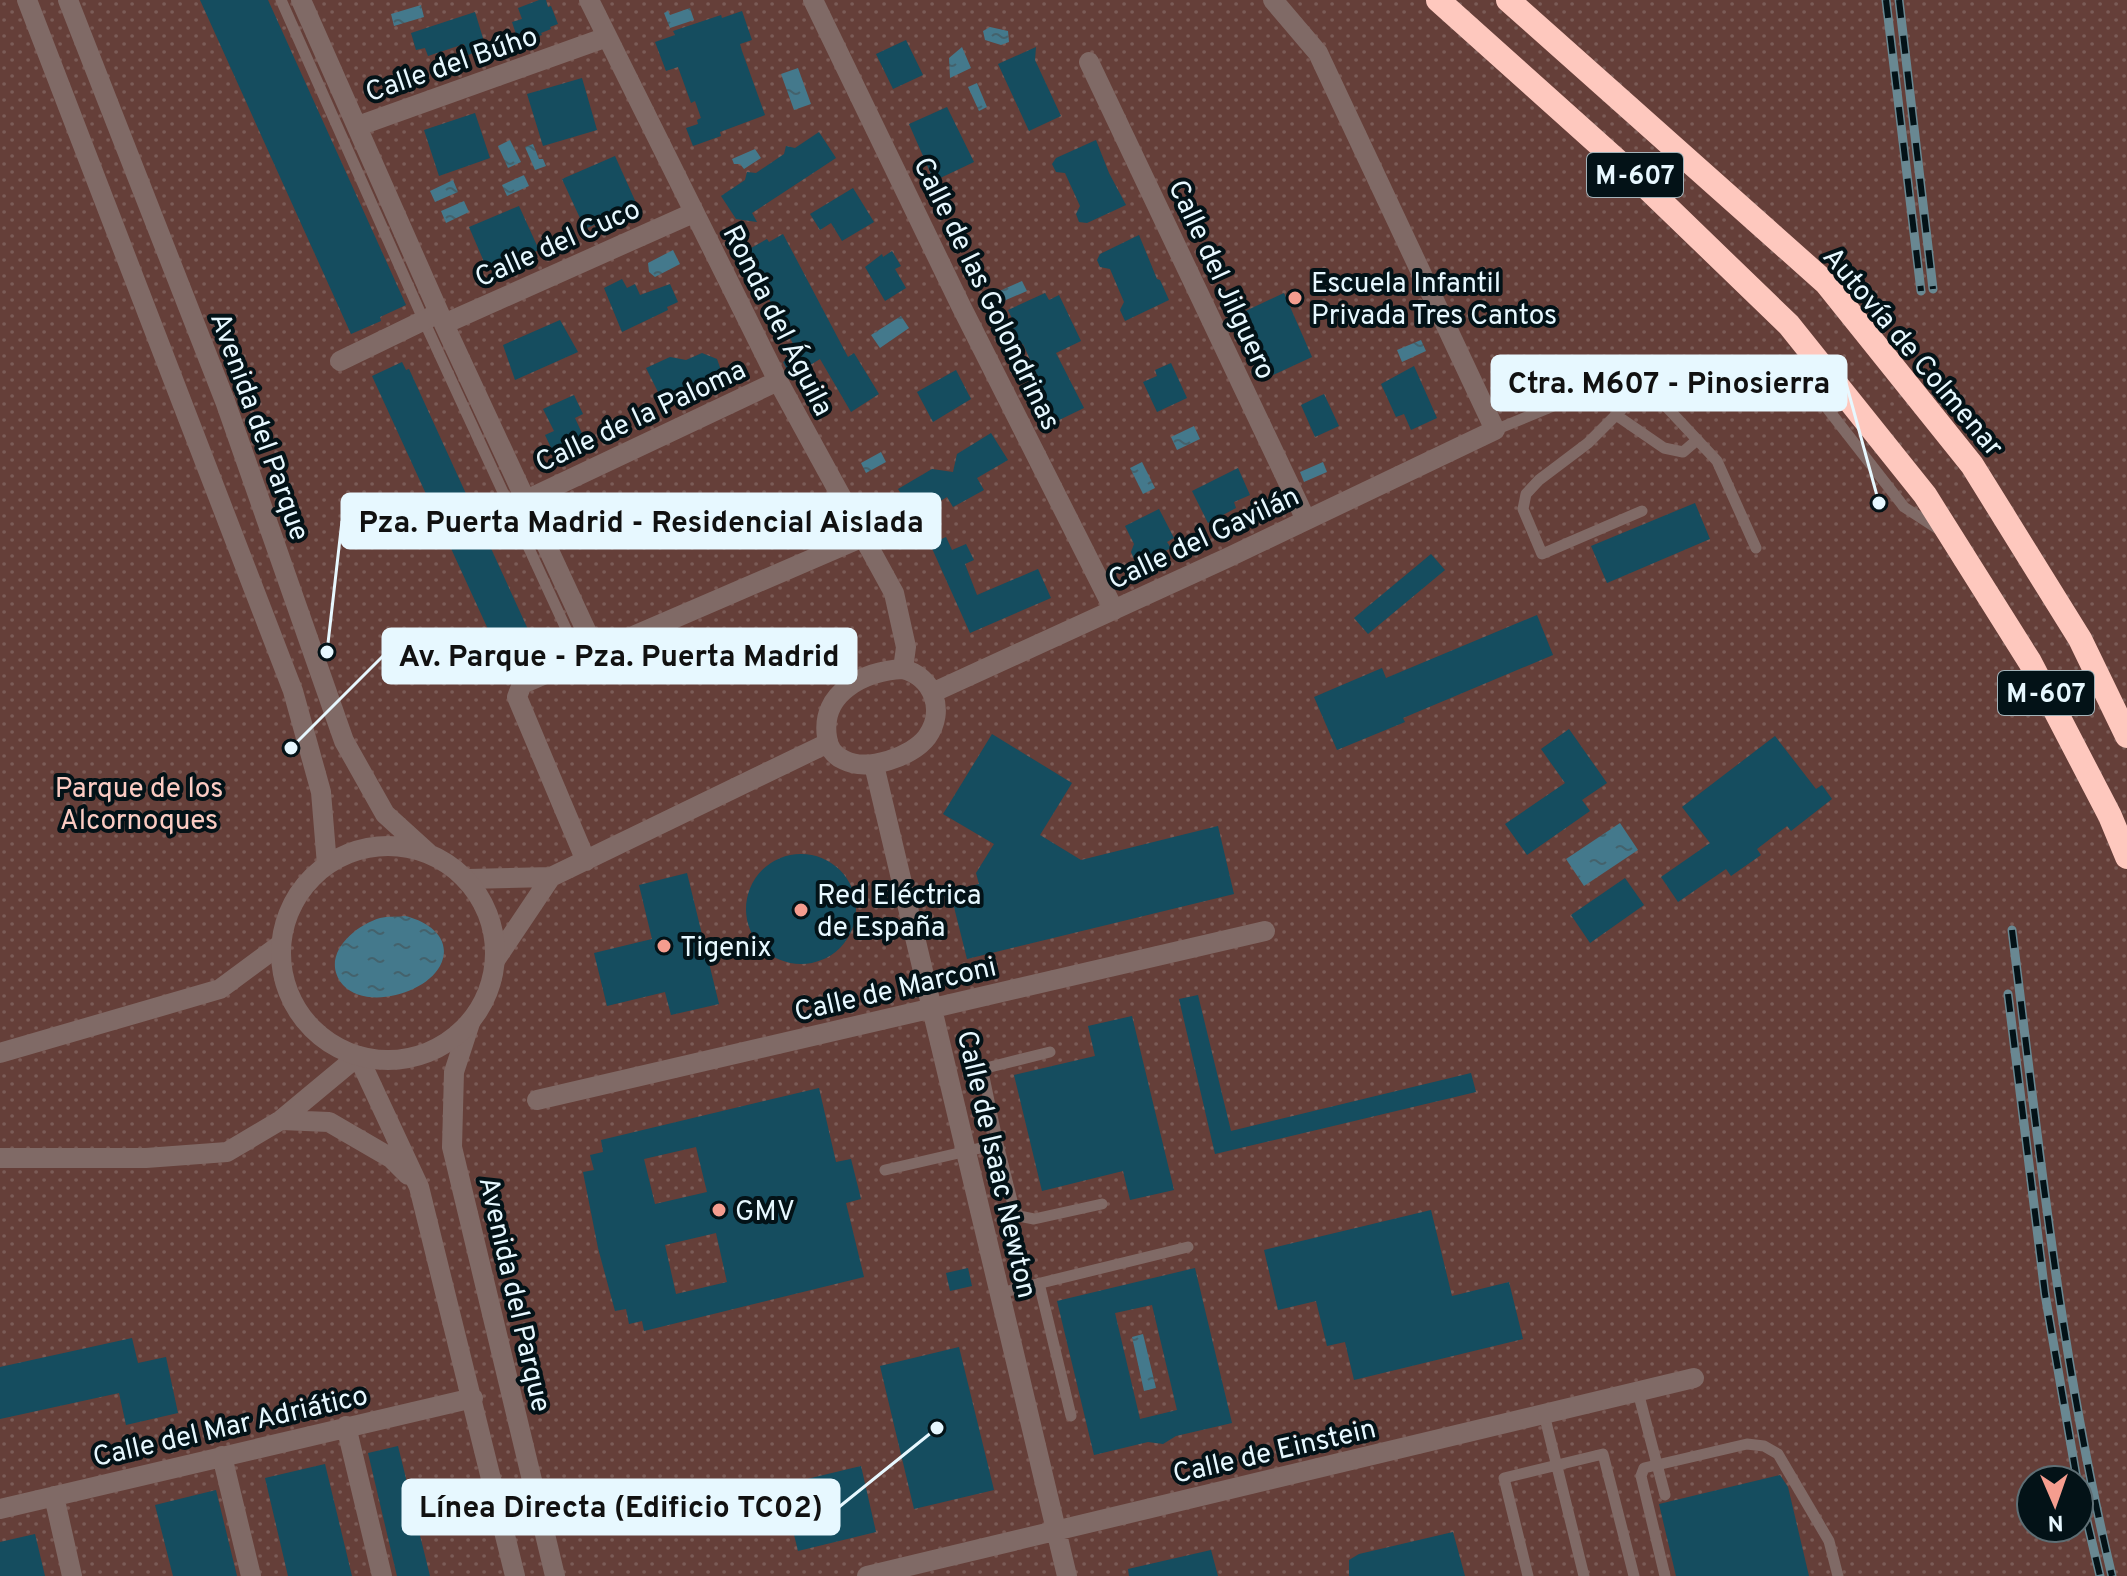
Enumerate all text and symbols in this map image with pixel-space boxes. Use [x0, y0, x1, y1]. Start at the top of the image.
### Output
street label: Calle del Búho [361, 20, 543, 112]
street label: Calle de las Golondrinas [903, 152, 1067, 437]
road number: M-607 [1587, 153, 1683, 197]
street label: Calle del Jilguero [1158, 175, 1282, 386]
street label: Calle del Cuco [470, 192, 647, 297]
street label: Ronda del Águila [713, 219, 842, 423]
street label: Autovía de Colmenar [1813, 241, 2010, 465]
place label: Escuela Infantil Privada Tres Cantos [1311, 267, 1557, 335]
marker: Escuela Infantil Privada Tres Cantos [1286, 289, 1304, 307]
street label: Avenida del Parque [200, 308, 316, 546]
street label: Calle de la Paloma [530, 353, 752, 482]
callout: Ctra. M607 - Pinosierra [1492, 356, 1846, 410]
text: Ctra. M607 - Pinosierra [1508, 367, 1830, 404]
street label: Calle del Gavilán [1103, 480, 1306, 600]
callout: Pza. Puerta Madrid - Residencial Aislada [342, 494, 940, 548]
text: Pza. Puerta Madrid - Residencial Aislada [358, 506, 924, 543]
callout: Av. Parque - Pza. Puerta Madrid [383, 629, 856, 683]
text: Av. Parque - Pza. Puerta Madrid [398, 640, 840, 677]
road number: M-607 [1998, 671, 2094, 715]
park label: Parque de los Alcornoques [55, 772, 223, 840]
place label: Red Eléctrica de España [817, 879, 981, 947]
marker: Red Eléctrica de España [792, 901, 810, 919]
place label: Tigenix [680, 931, 772, 967]
marker: Tigenix [655, 937, 673, 955]
street label: Calle de Marconi [791, 950, 1000, 1032]
street label: Calle de Isaac Newton [947, 1027, 1043, 1302]
street label: Avenida del Parque [468, 1173, 558, 1416]
place label: GMV [735, 1195, 795, 1231]
marker: GMV [710, 1201, 728, 1219]
street label: Calle del Mar Adriático [90, 1379, 372, 1477]
street label: Calle de Einstein [1170, 1412, 1380, 1494]
north arrow [2015, 1464, 2095, 1544]
callout: Línea Directa (Edificio TC02) [403, 1480, 839, 1534]
text: Línea Directa (Edificio TC02) [419, 1491, 823, 1528]
text: N [2047, 1508, 2064, 1535]

